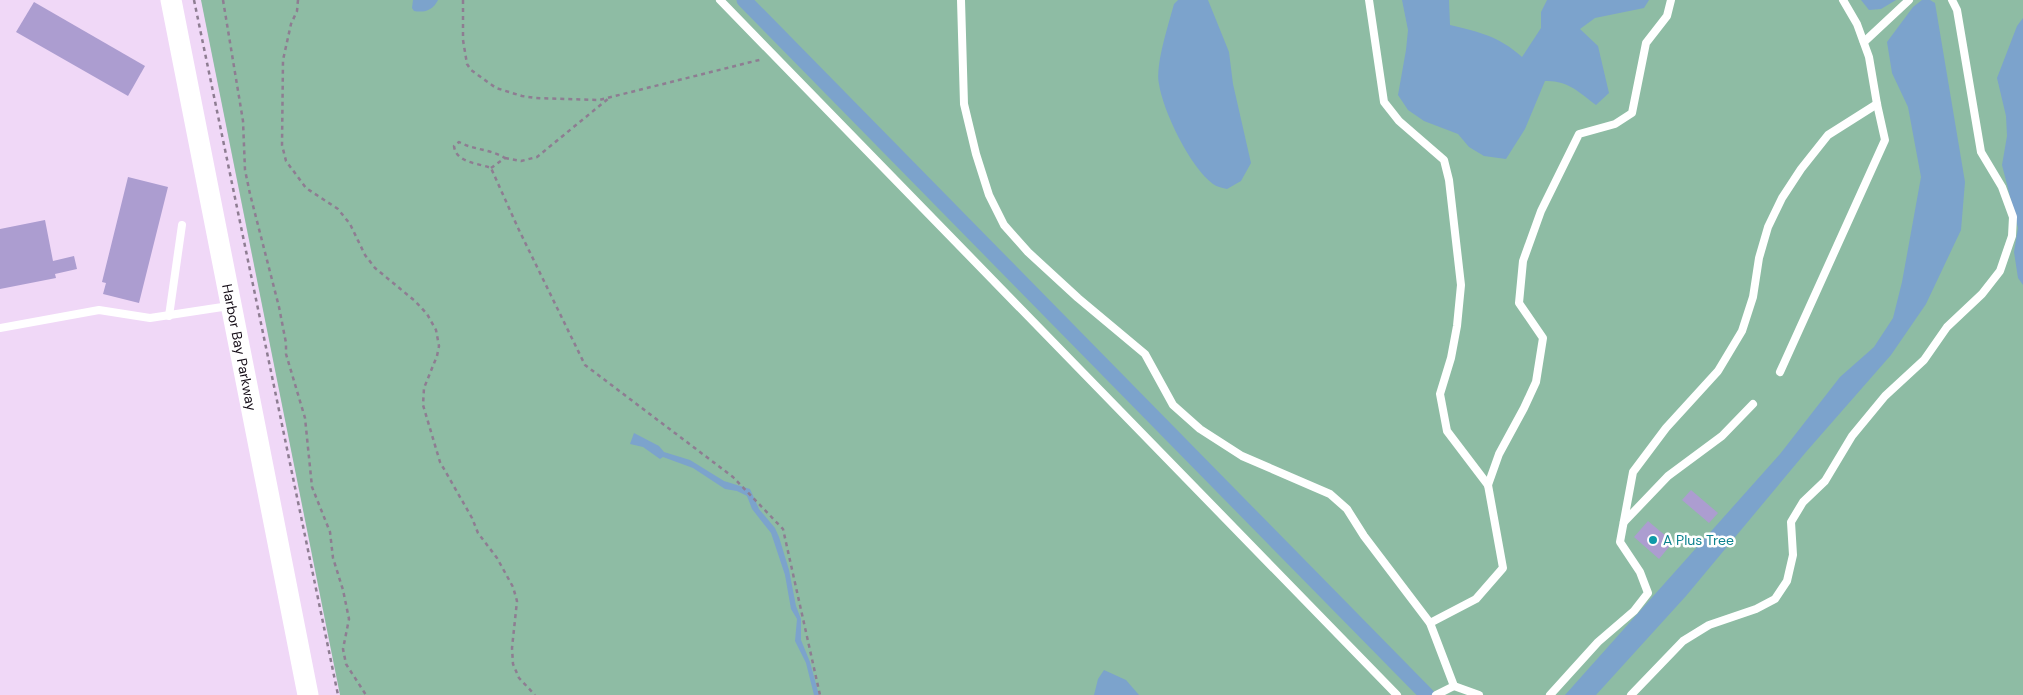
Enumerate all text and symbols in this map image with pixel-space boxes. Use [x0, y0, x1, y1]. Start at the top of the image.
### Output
street label: Harbor Bay Parkway [218, 282, 261, 413]
place label: A Plus Tree [1663, 531, 1734, 549]
marker: A Plus Tree [1647, 534, 1659, 546]

